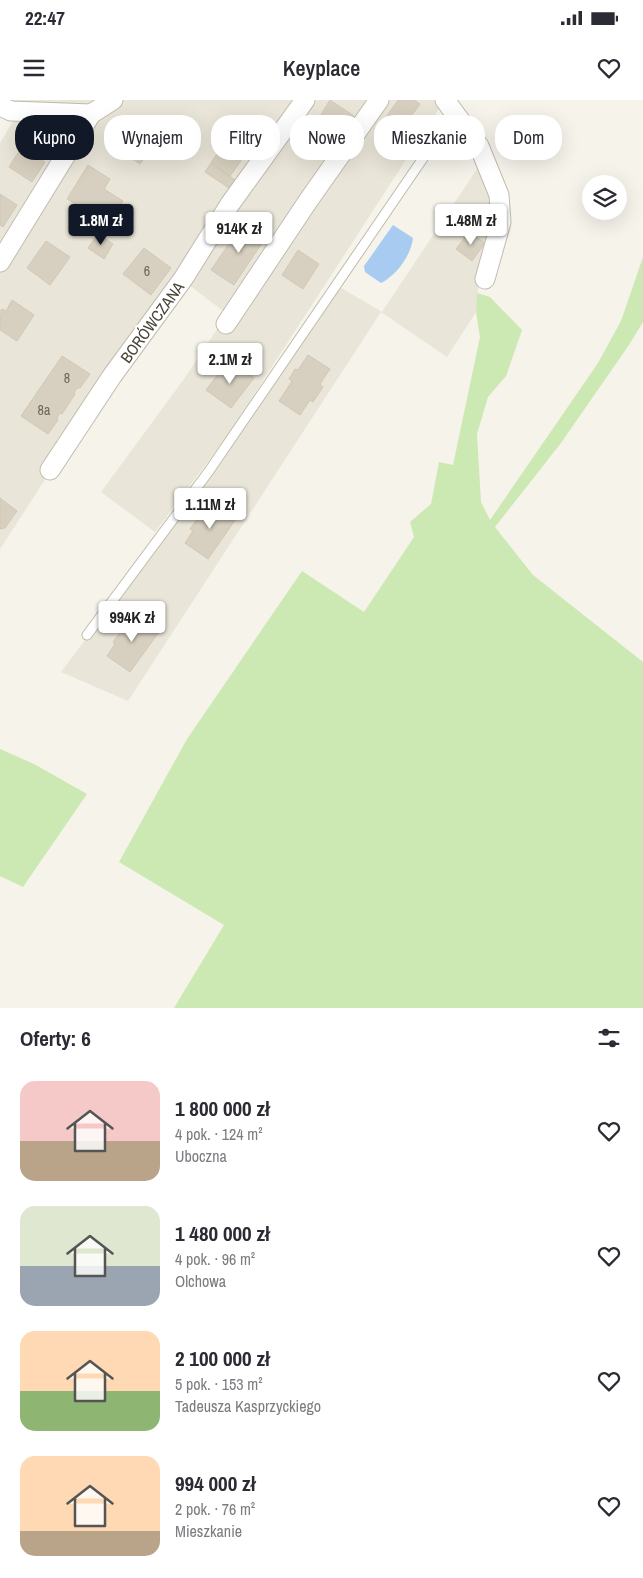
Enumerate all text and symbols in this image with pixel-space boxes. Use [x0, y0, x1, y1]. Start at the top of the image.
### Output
text: 22:47 [25, 5, 65, 31]
text: Keyplace [283, 53, 360, 83]
icon: menu [20, 54, 48, 82]
icon: heart [595, 54, 623, 82]
chip: Kupno [15, 115, 94, 160]
chip: Wynajem [104, 115, 201, 160]
chip: Filtry [211, 115, 280, 160]
chip: Nowe [290, 115, 364, 160]
chip: Mieszkanie [374, 115, 485, 160]
chip: Dom [495, 115, 562, 160]
map controls [582, 175, 627, 220]
button: layers [582, 175, 627, 220]
pin: 1.8M zł [55, 204, 147, 246]
pin: 1.48M zł [419, 204, 523, 246]
text: 1.8M zł [79, 209, 123, 231]
text: 1.48M zł [446, 209, 496, 231]
pin: 914K zł [193, 212, 285, 254]
text: 914K zł [216, 217, 262, 239]
house number: 6 [144, 262, 150, 280]
street label: BORÓWCZANA [115, 277, 189, 367]
pin: 2.1M zł [184, 342, 276, 385]
text: 2.1M zł [208, 348, 252, 370]
house number: 8 [64, 369, 70, 387]
house number: 8a [38, 401, 51, 419]
pin: 1.11M zł [158, 488, 262, 530]
text: 1.11M zł [185, 493, 235, 515]
pin: 994K zł [86, 600, 178, 643]
text: 994K zł [109, 606, 155, 628]
text: Oferty: 6 [20, 1024, 91, 1053]
icon: filters [595, 1024, 623, 1052]
text: 1 800 000 zł [175, 1094, 270, 1123]
icon: home [60, 1101, 120, 1161]
icon: heart [595, 1117, 623, 1145]
text: 4 pok. · 124 m² [175, 1123, 263, 1145]
text: Uboczna [175, 1145, 227, 1167]
text: 1 480 000 zł [175, 1219, 270, 1248]
icon: home [60, 1226, 120, 1286]
icon: heart [595, 1242, 623, 1270]
text: 4 pok. · 96 m² [175, 1248, 255, 1270]
text: Olchowa [175, 1270, 226, 1292]
text: 2 100 000 zł [175, 1344, 270, 1373]
icon: home [60, 1351, 120, 1411]
icon: heart [595, 1367, 623, 1395]
text: 5 pok. · 153 m² [175, 1373, 263, 1395]
text: Tadeusza Kasprzyckiego [175, 1395, 321, 1417]
text: 994 000 zł [175, 1469, 255, 1498]
icon: home [60, 1476, 120, 1536]
icon: heart [595, 1492, 623, 1520]
text: 2 pok. · 76 m² [175, 1498, 255, 1520]
text: Mieszkanie [175, 1520, 242, 1542]

